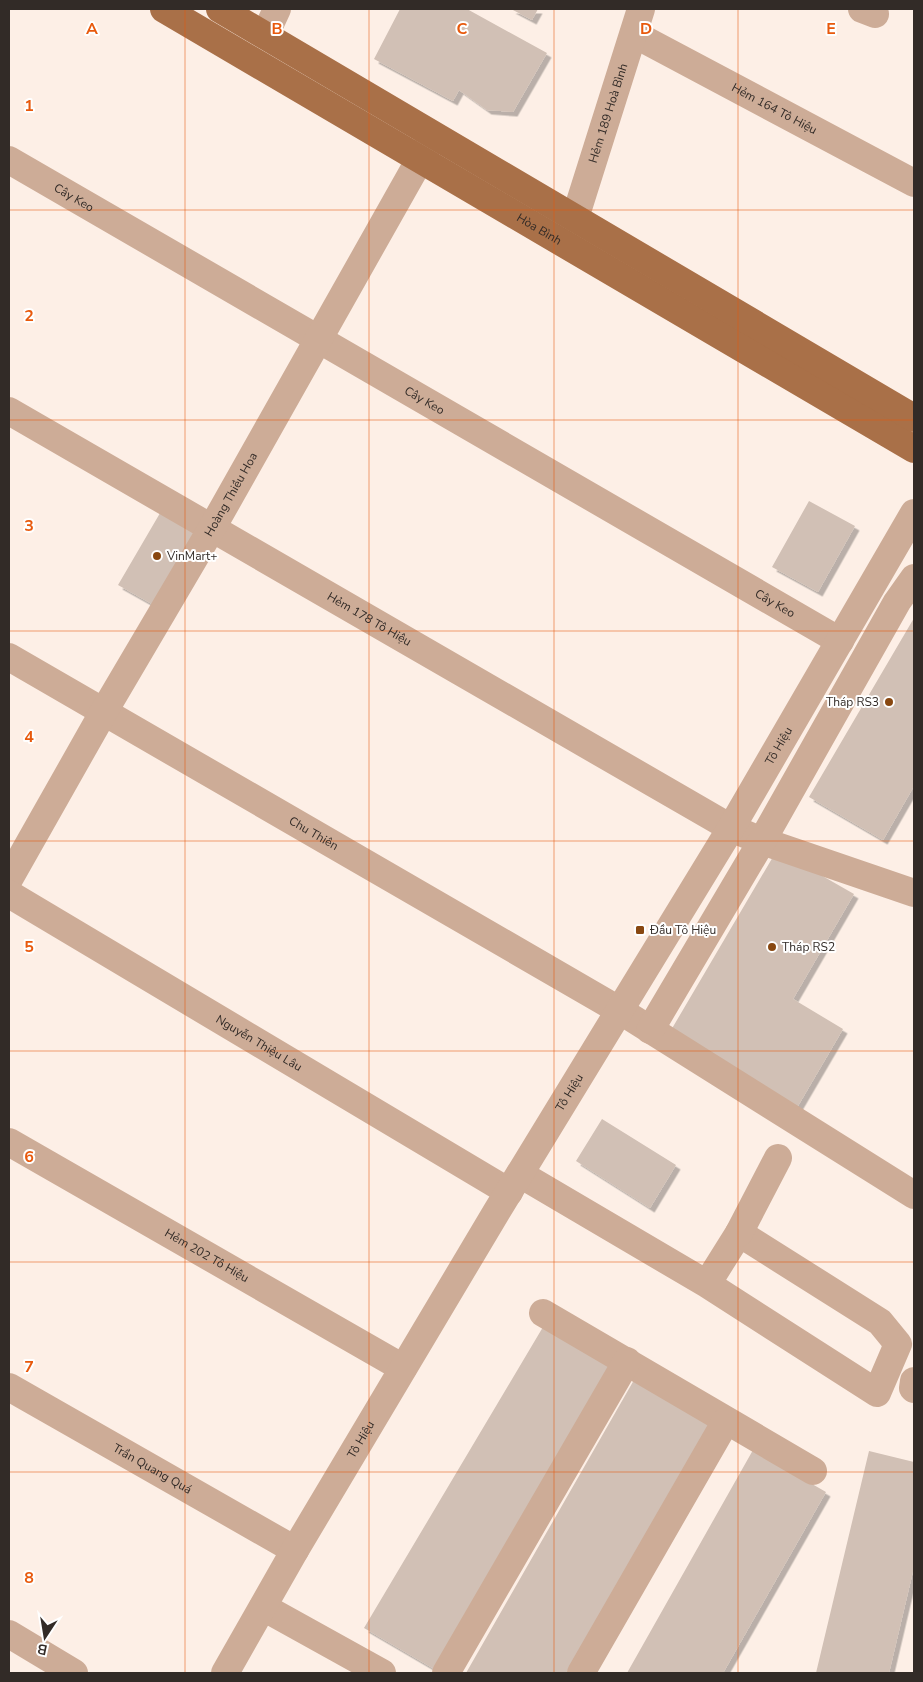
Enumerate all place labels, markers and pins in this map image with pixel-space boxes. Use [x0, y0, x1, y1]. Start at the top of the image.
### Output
place label: VinMart+ [166, 548, 218, 564]
marker: VinMart+ [151, 550, 163, 562]
place label: Tháp RS3 [826, 694, 879, 710]
marker: Tháp RS3 [883, 696, 895, 708]
place label: Đầu Tô Hiệu [649, 922, 716, 938]
marker: Đầu Tô Hiệu [634, 924, 646, 936]
place label: Tháp RS2 [782, 939, 835, 955]
marker: Tháp RS2 [766, 941, 778, 953]

